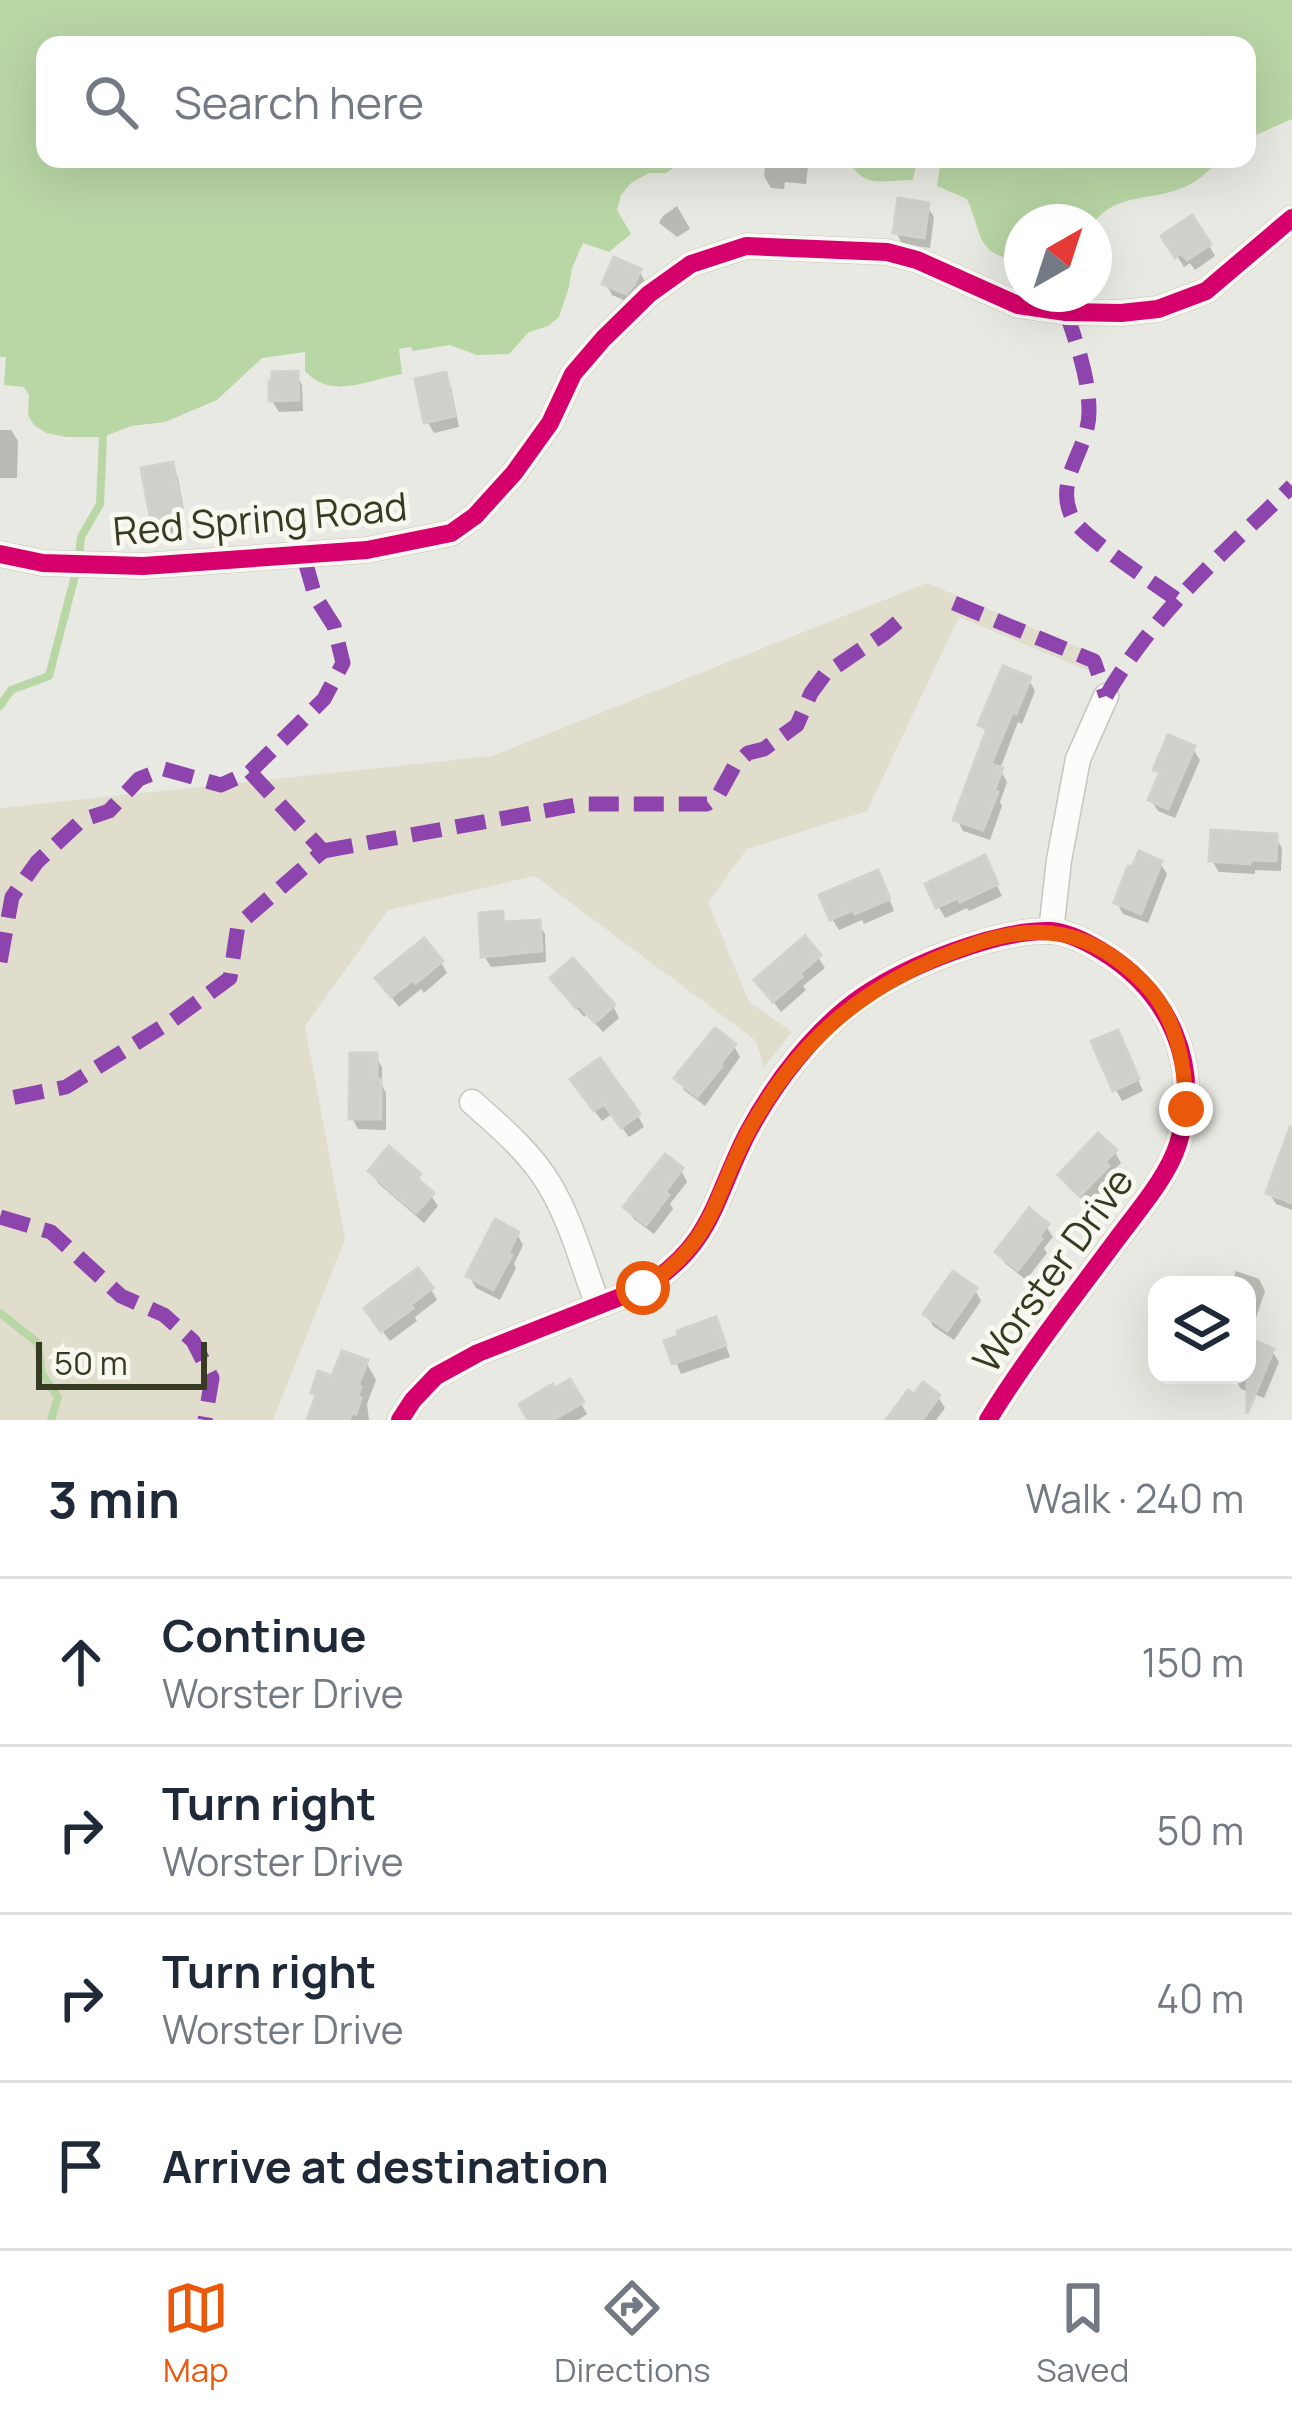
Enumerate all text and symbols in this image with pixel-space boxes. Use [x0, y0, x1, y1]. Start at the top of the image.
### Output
search box [36, 36, 1256, 168]
icon: search [78, 69, 144, 135]
text: Search here [174, 71, 424, 133]
north arrow [1004, 204, 1112, 312]
street label: Red Spring Road [111, 478, 409, 558]
route end [1159, 1082, 1213, 1136]
street label: Worster Drive [959, 1156, 1145, 1383]
route start [616, 1261, 670, 1315]
map controls [1148, 1276, 1256, 1384]
button: layers [1148, 1276, 1256, 1384]
scale bar [36, 1336, 207, 1389]
text: 50 m [54, 1340, 128, 1385]
text: 3 min [48, 1464, 180, 1533]
text: Walk · 240 m [1026, 1471, 1244, 1525]
text: Continue [162, 1604, 367, 1666]
icon: ahead [48, 1629, 114, 1695]
text: 150 m [1142, 1635, 1244, 1689]
text: Worster Drive [162, 1666, 404, 1720]
text: Turn right [162, 1772, 376, 1834]
icon: right [48, 1797, 114, 1863]
text: 50 m [1157, 1803, 1244, 1857]
text: Worster Drive [162, 1834, 404, 1888]
text: Turn right [162, 1940, 376, 2002]
icon: right [48, 1965, 114, 2031]
text: 40 m [1156, 1971, 1244, 2025]
text: Worster Drive [162, 2002, 404, 2056]
icon: arrive [48, 2133, 114, 2199]
text: Arrive at destination [162, 2135, 609, 2197]
tab: Map [163, 2275, 229, 2392]
tab: Directions [554, 2275, 711, 2392]
tab: Saved [1036, 2275, 1129, 2392]

